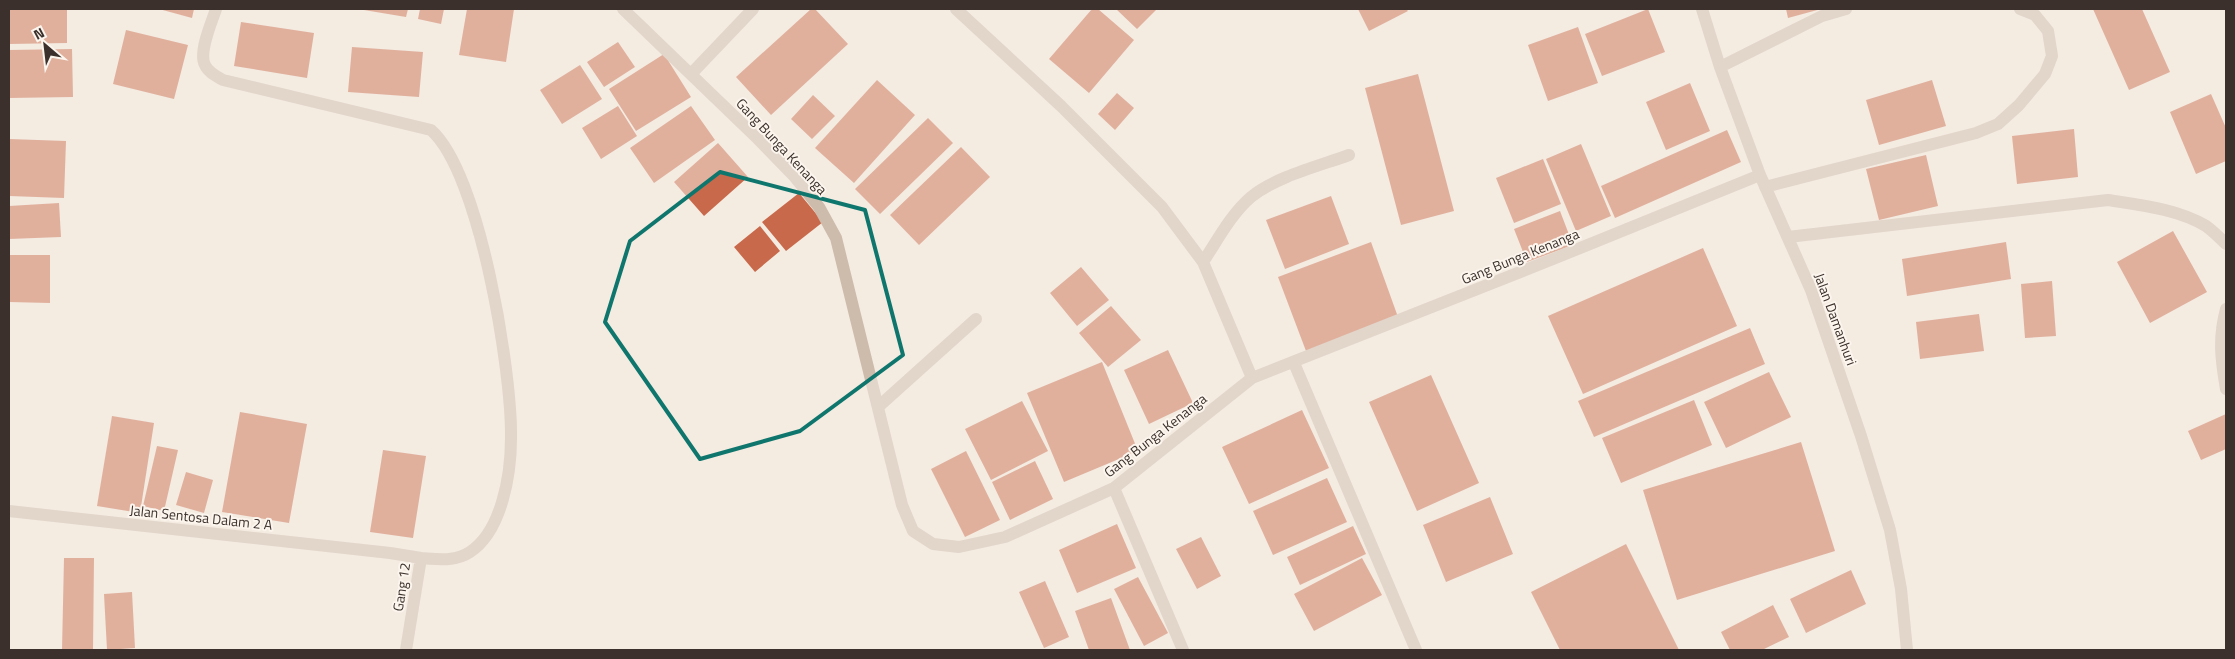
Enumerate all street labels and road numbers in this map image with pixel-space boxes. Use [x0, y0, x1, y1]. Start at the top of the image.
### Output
street label: Gang Bunga Kenanga [732, 93, 832, 199]
street label: Gang Bunga Kenanga [1458, 223, 1582, 289]
street label: Jalan Damanhuri [1810, 270, 1862, 368]
street label: Gang Bunga Kenanga [1099, 388, 1211, 482]
street label: Jalan Sentosa Dalam 2 A [129, 499, 274, 535]
street label: Gang 12 [387, 561, 415, 613]

